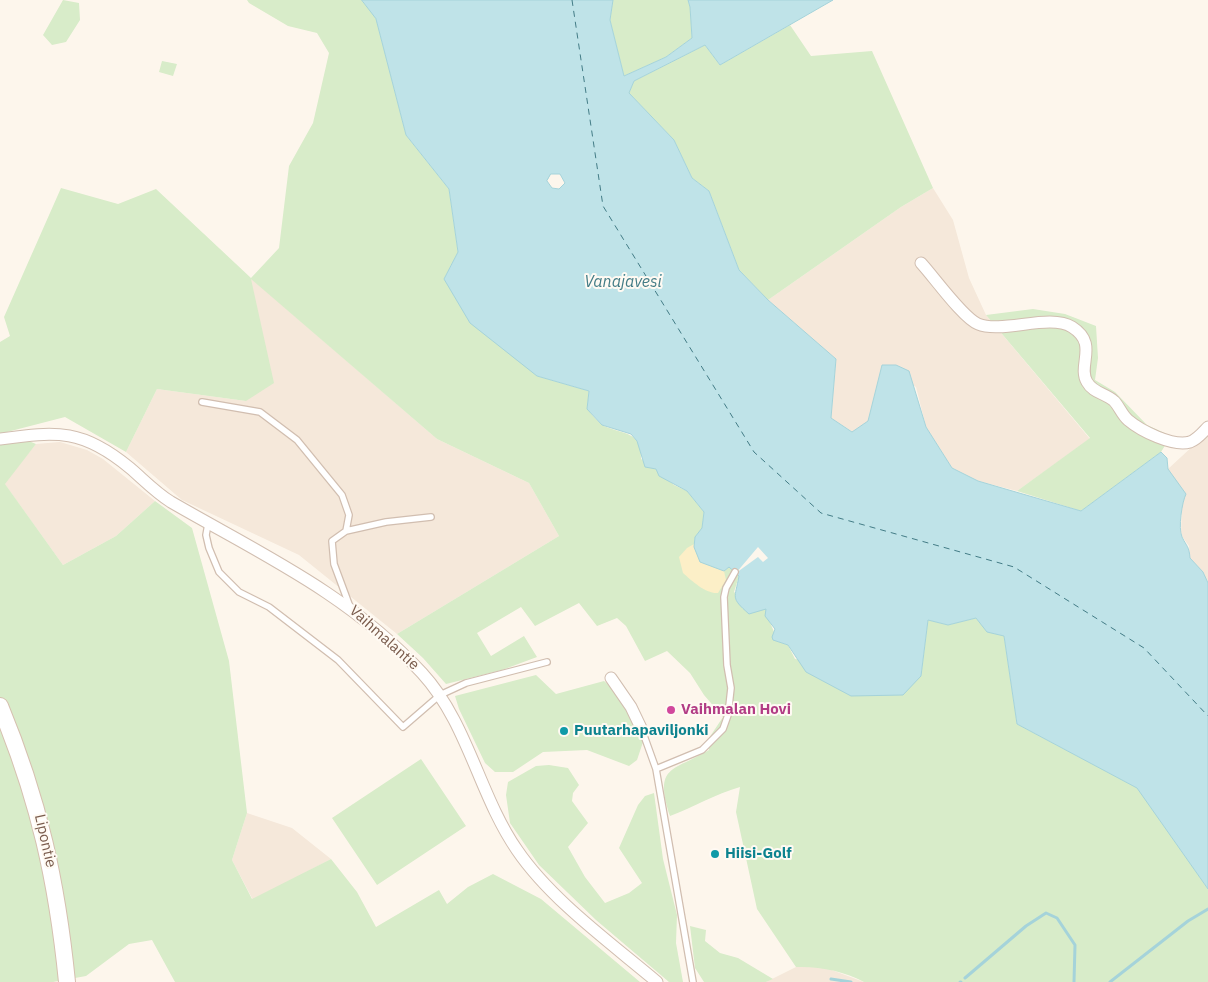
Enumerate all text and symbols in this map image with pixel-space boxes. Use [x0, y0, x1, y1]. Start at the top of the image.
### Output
water label: Vanajavesi [584, 272, 662, 292]
street label: Vaihmalantie [345, 602, 423, 674]
place label: Vaihmalan Hovi [681, 701, 791, 719]
marker: Vaihmalan Hovi [665, 704, 677, 716]
place label: Puutarhapaviljonki [574, 722, 709, 740]
marker: Puutarhapaviljonki [558, 725, 570, 737]
street label: Lipontie [30, 813, 60, 869]
place label: Hiisi-Golf [725, 845, 792, 863]
marker: Hiisi-Golf [709, 848, 721, 860]

